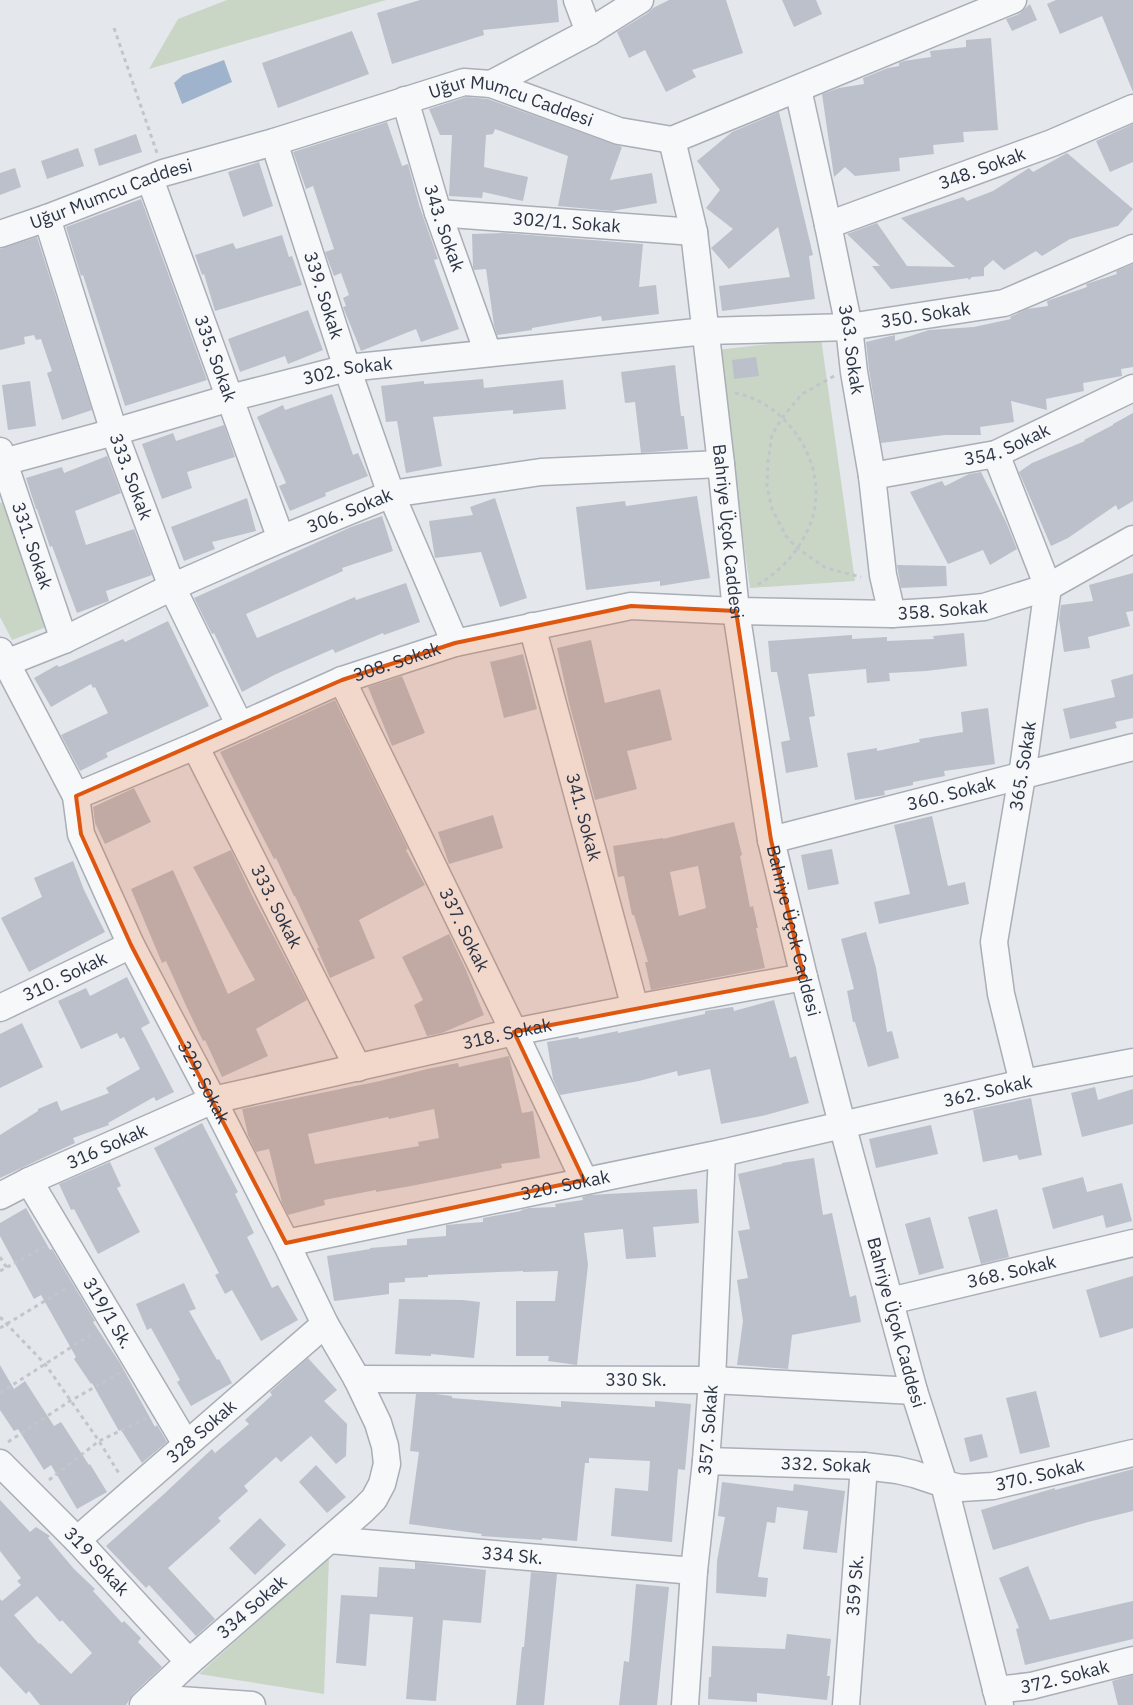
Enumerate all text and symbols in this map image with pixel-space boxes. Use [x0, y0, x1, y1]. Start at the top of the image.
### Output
street label: Uğur Mumcu Caddesi [426, 70, 597, 132]
street label: 348. Sokak [935, 142, 1029, 195]
street label: Uğur Mumcu Caddesi [27, 153, 195, 234]
street label: 343. Sokak [419, 182, 470, 275]
street label: 302/1. Sokak [512, 207, 622, 238]
street label: 339. Sokak [299, 248, 349, 342]
street label: 350. Sokak [879, 296, 972, 333]
street label: 363. Sokak [834, 302, 870, 397]
street label: 335. Sokak [189, 312, 242, 405]
street label: 302. Sokak [300, 351, 394, 390]
street label: 354. Sokak [962, 418, 1054, 470]
street label: 333. Sokak [105, 430, 158, 524]
street label: Bahriye Üçok Caddesi [708, 443, 749, 620]
street label: 306. Sokak [303, 482, 396, 538]
street label: 331. Sokak [7, 499, 58, 593]
street label: 358. Sokak [897, 595, 989, 625]
street label: 308. Sokak [350, 636, 444, 687]
street label: 365. Sokak [1004, 719, 1041, 812]
street label: 341. Sokak [561, 770, 607, 864]
street label: 360. Sokak [904, 771, 998, 816]
street label: Bahriye Üçok Caddesi [762, 843, 826, 1019]
street label: 333. Sokak [246, 861, 308, 952]
street label: 337. Sokak [434, 884, 495, 976]
street label: 310. Sokak [19, 946, 111, 1006]
street label: 318. Sokak [460, 1013, 554, 1054]
street label: 329. Sokak [173, 1037, 235, 1128]
street label: 362. Sokak [941, 1069, 1035, 1112]
street label: 316 Sokak [63, 1118, 151, 1174]
street label: 320. Sokak [518, 1164, 612, 1205]
street label: Bahriye Üçok Caddesi [862, 1235, 931, 1411]
street label: 368. Sokak [965, 1250, 1059, 1293]
street label: 319/1 Sk. [78, 1273, 139, 1353]
street label: 330 Sk. [605, 1368, 667, 1391]
street label: 357. Sokak [693, 1383, 723, 1476]
street label: 328 Sokak [161, 1394, 241, 1468]
street label: 332. Sokak [780, 1451, 873, 1478]
street label: 370. Sokak [993, 1453, 1087, 1496]
street label: 319 Sokak [59, 1522, 135, 1601]
street label: 334 Sk. [481, 1541, 544, 1569]
street label: 359 Sk. [841, 1554, 868, 1617]
street label: 334 Sokak [212, 1570, 292, 1643]
street label: 372. Sokak [1019, 1654, 1112, 1698]

